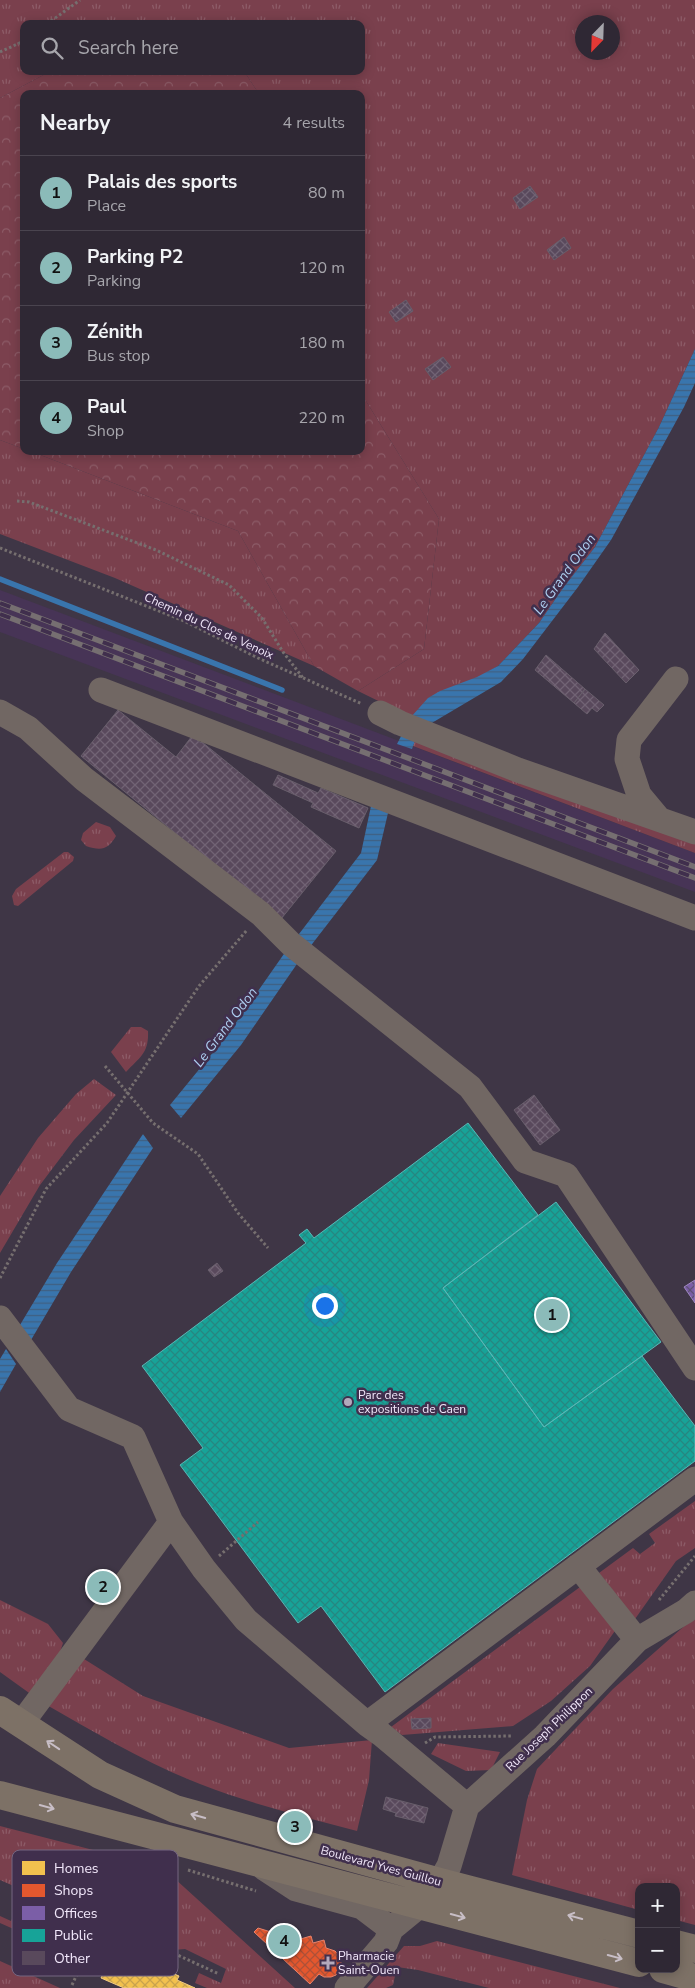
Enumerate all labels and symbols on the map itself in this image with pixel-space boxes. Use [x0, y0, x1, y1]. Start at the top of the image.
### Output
north arrow [575, 15, 620, 60]
water label: Le Grand Odon [529, 530, 600, 618]
street label: Chemin du Clos de Venoix [142, 589, 277, 663]
water label: Le Grand Odon [189, 983, 262, 1071]
your location [312, 1293, 338, 1319]
pin: 1 [536, 1296, 568, 1334]
place label: Parc des expositions de Caen [358, 1387, 466, 1417]
marker: Parc des expositions de Caen [342, 1396, 354, 1408]
pin: 2 [87, 1568, 119, 1606]
street label: Rue Joseph Philippon [502, 1683, 596, 1775]
one-way arrow [46, 1740, 60, 1750]
one-way arrow [39, 1803, 55, 1813]
pin: 3 [279, 1808, 311, 1846]
one-way arrow [190, 1811, 206, 1820]
street label: Boulevard Yves Guillou [319, 1842, 443, 1890]
legend [12, 1850, 178, 1976]
text: Homes [54, 1859, 99, 1878]
text: Shops [54, 1881, 94, 1900]
text: Offices [54, 1904, 98, 1923]
one-way arrow [449, 1912, 465, 1921]
one-way arrow [567, 1912, 583, 1921]
pin: 4 [268, 1922, 300, 1960]
text: Public [54, 1926, 93, 1945]
place label: Pharmacie Saint-Ouen [338, 1948, 400, 1978]
text: Other [54, 1949, 90, 1968]
one-way arrow [607, 1953, 623, 1962]
marker: Pharmacie Saint-Ouen [322, 1957, 334, 1969]

